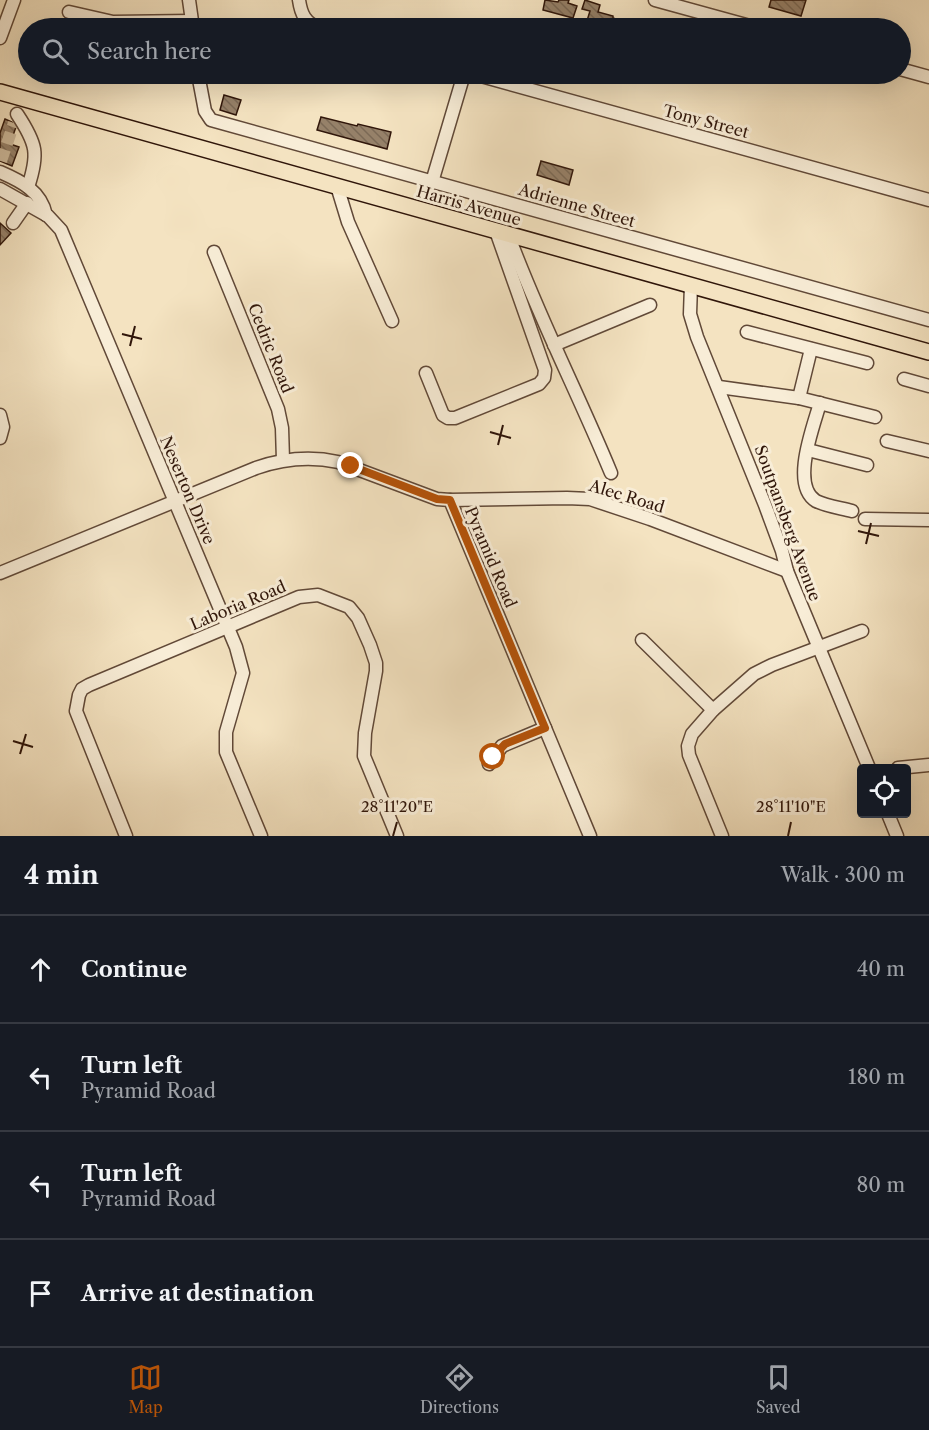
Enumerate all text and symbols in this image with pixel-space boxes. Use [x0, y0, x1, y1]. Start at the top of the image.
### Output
search box [18, 18, 911, 84]
icon: search [39, 35, 72, 68]
text: Search here [87, 38, 212, 65]
street label: Tony Street [661, 100, 751, 142]
street label: Adrienne Street [515, 178, 638, 231]
street label: Harris Avenue [414, 181, 524, 229]
street label: Cedric Road [244, 300, 298, 396]
street label: Neserton Drive [156, 433, 220, 547]
street label: Soutpansberg Avenue [750, 442, 826, 604]
route end [337, 452, 363, 478]
street label: Alec Road [586, 475, 667, 517]
street label: Pyramid Road [461, 503, 521, 611]
street label: Laboria Road [187, 576, 289, 634]
route start [479, 743, 505, 769]
map controls [857, 764, 911, 818]
button: locate [857, 764, 911, 818]
text: 28°11'20"E [361, 797, 433, 816]
text: 28°11'10"E [756, 797, 826, 816]
text: 4 min [24, 859, 99, 891]
text: Walk · 300 m [781, 863, 905, 887]
icon: ahead [24, 953, 57, 986]
text: Continue [81, 956, 187, 983]
text: 40 m [857, 957, 905, 981]
text: Turn left [81, 1052, 182, 1079]
icon: left [24, 1061, 57, 1094]
text: 180 m [848, 1065, 905, 1089]
text: Pyramid Road [81, 1079, 216, 1103]
text: Turn left [81, 1160, 182, 1187]
icon: left [24, 1169, 57, 1202]
text: 80 m [857, 1173, 905, 1197]
text: Pyramid Road [81, 1187, 216, 1211]
icon: arrive [24, 1277, 57, 1310]
text: Arrive at destination [81, 1280, 314, 1307]
tab: Map [129, 1361, 163, 1417]
tab: Directions [420, 1361, 499, 1417]
tab: Saved [756, 1361, 800, 1417]

